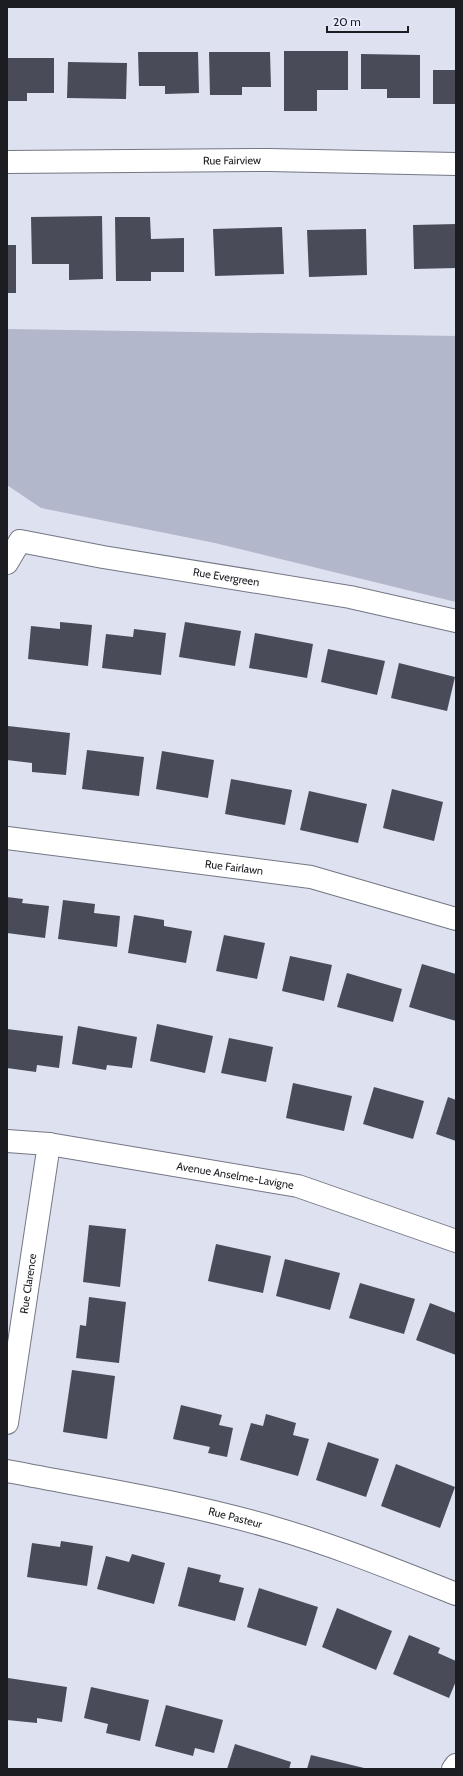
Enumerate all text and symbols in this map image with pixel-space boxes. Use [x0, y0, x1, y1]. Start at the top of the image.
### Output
scale bar [327, 8, 408, 34]
text: 20 m [333, 14, 361, 29]
street label: Rue Fairview [203, 153, 261, 168]
street label: Rue Evergreen [192, 565, 260, 589]
street label: Rue Fairlawn [204, 856, 264, 878]
street label: Avenue Anselme-Lavigne [176, 1159, 295, 1192]
street label: Rue Clarence [17, 1252, 39, 1315]
street label: Rue Pasteur [207, 1504, 264, 1531]

